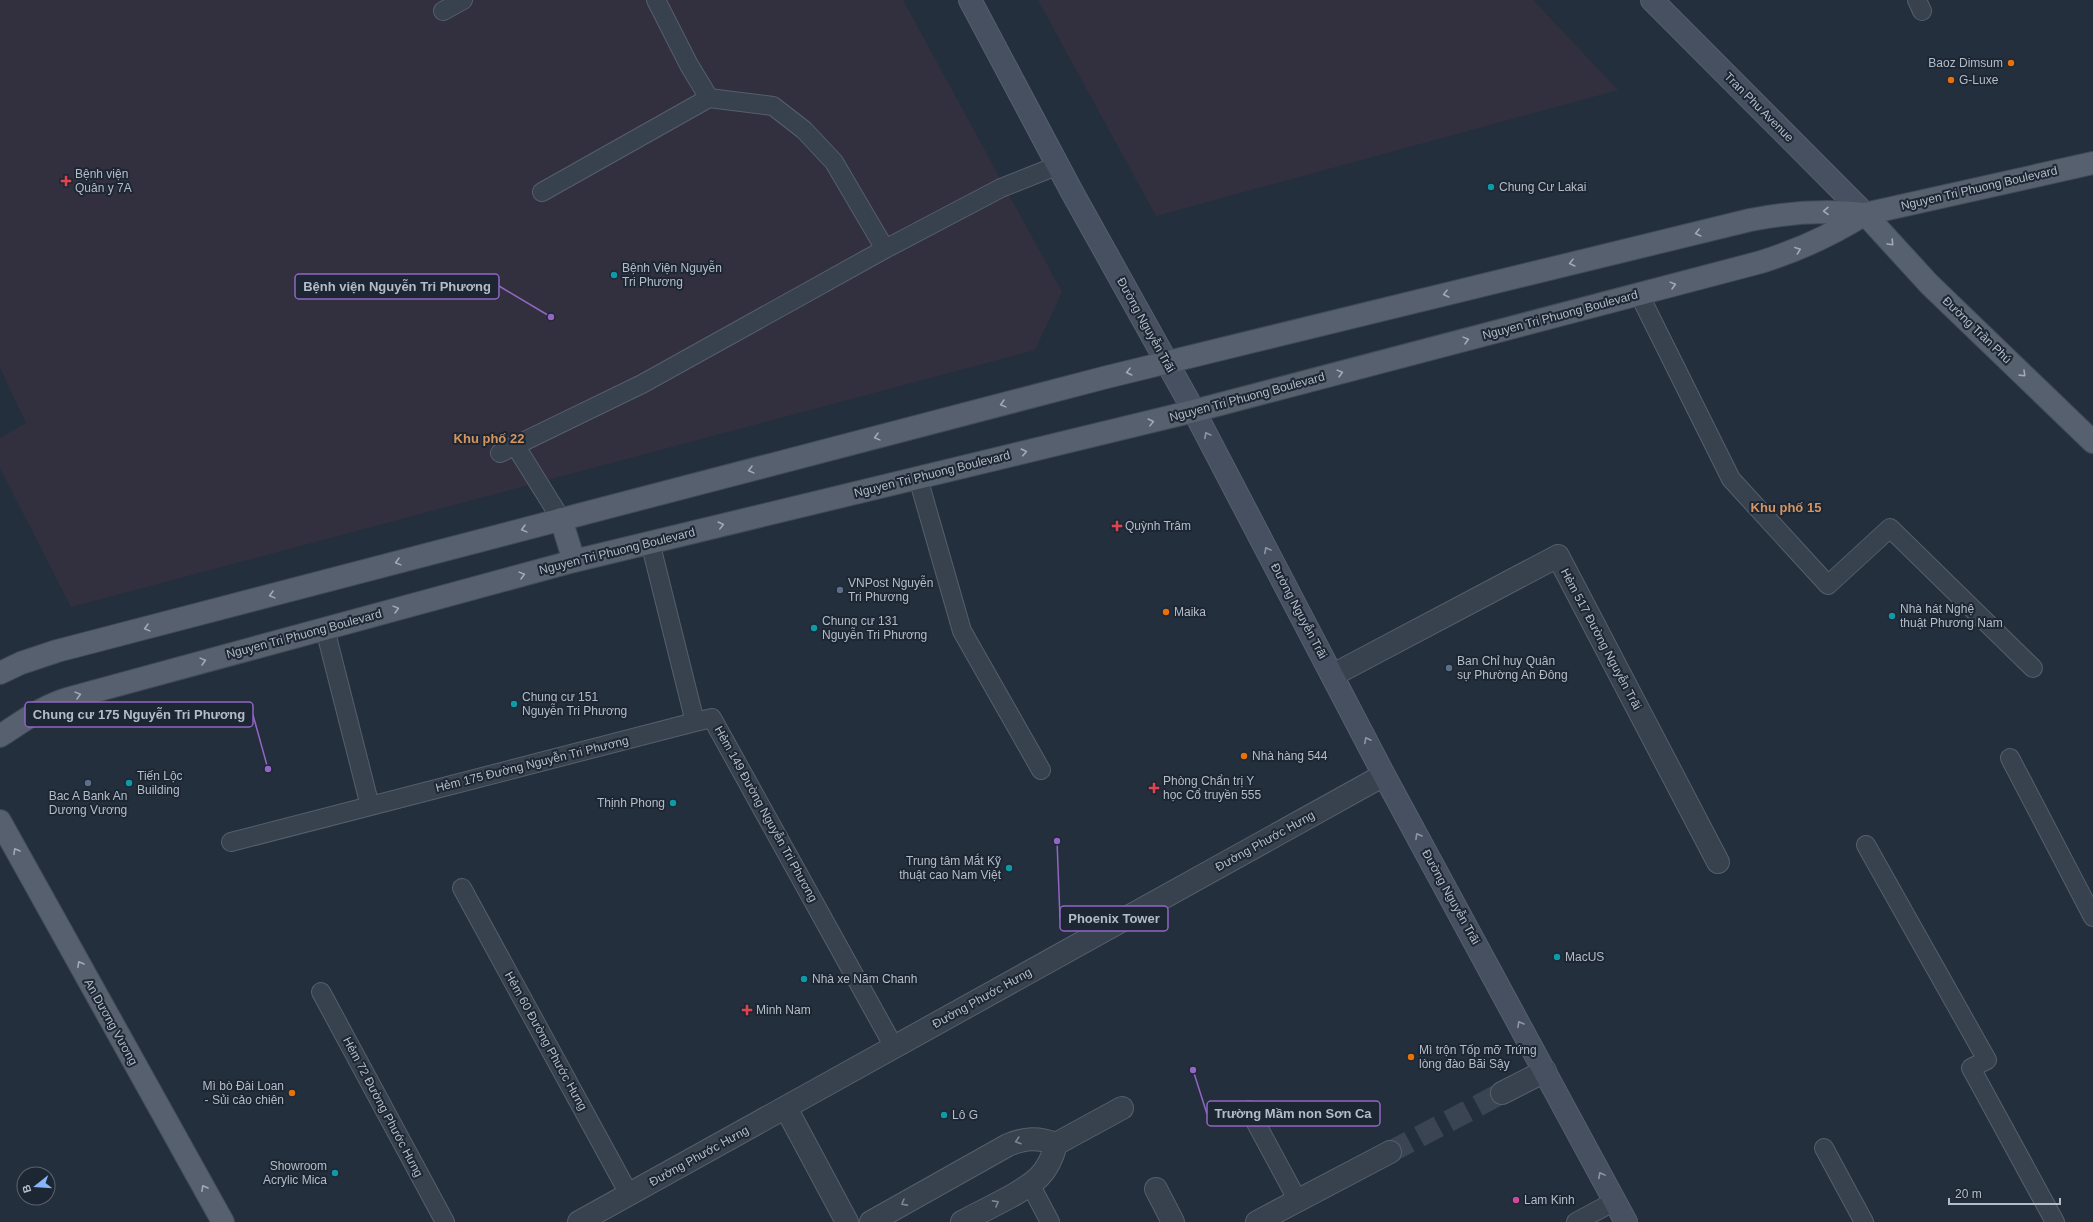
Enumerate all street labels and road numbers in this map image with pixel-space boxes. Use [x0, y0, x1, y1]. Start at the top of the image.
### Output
street label: Tran Phu Avenue [1721, 69, 1797, 145]
street label: Nguyen Tri Phuong Boulevard [1899, 163, 2059, 213]
street label: Đường Nguyễn Trãi [1114, 275, 1179, 375]
street label: Nguyen Tri Phuong Boulevard [1481, 288, 1639, 342]
street label: Đường Trần Phú [1940, 294, 2014, 366]
street label: Nguyen Tri Phuong Boulevard [1168, 370, 1326, 424]
street label: Nguyen Tri Phuong Boulevard [853, 448, 1011, 500]
street label: Nguyen Tri Phuong Boulevard [538, 525, 696, 577]
street label: Đường Nguyễn Trãi [1268, 560, 1331, 661]
street label: Hẻm 517 Đường Nguyễn Trãi [1558, 565, 1645, 712]
street label: Nguyen Tri Phuong Boulevard [225, 607, 383, 661]
street label: Hẻm 149 Đường Nguyễn Tri Phương [712, 723, 821, 904]
street label: Hẻm 175 Đường Nguyễn Tri Phương [434, 732, 630, 795]
street label: Đường Phước Hưng [1213, 808, 1317, 874]
street label: Đường Nguyễn Trãi [1419, 847, 1484, 947]
street label: Đường Phước Hưng [930, 965, 1034, 1031]
street label: Hẻm 60 Đường Phước Hưng [502, 969, 590, 1113]
street label: An Dương Vương [81, 976, 141, 1068]
street label: Hẻm 72 Đường Phước Hưng [340, 1035, 426, 1179]
street label: Đường Phước Hưng [647, 1123, 751, 1189]

